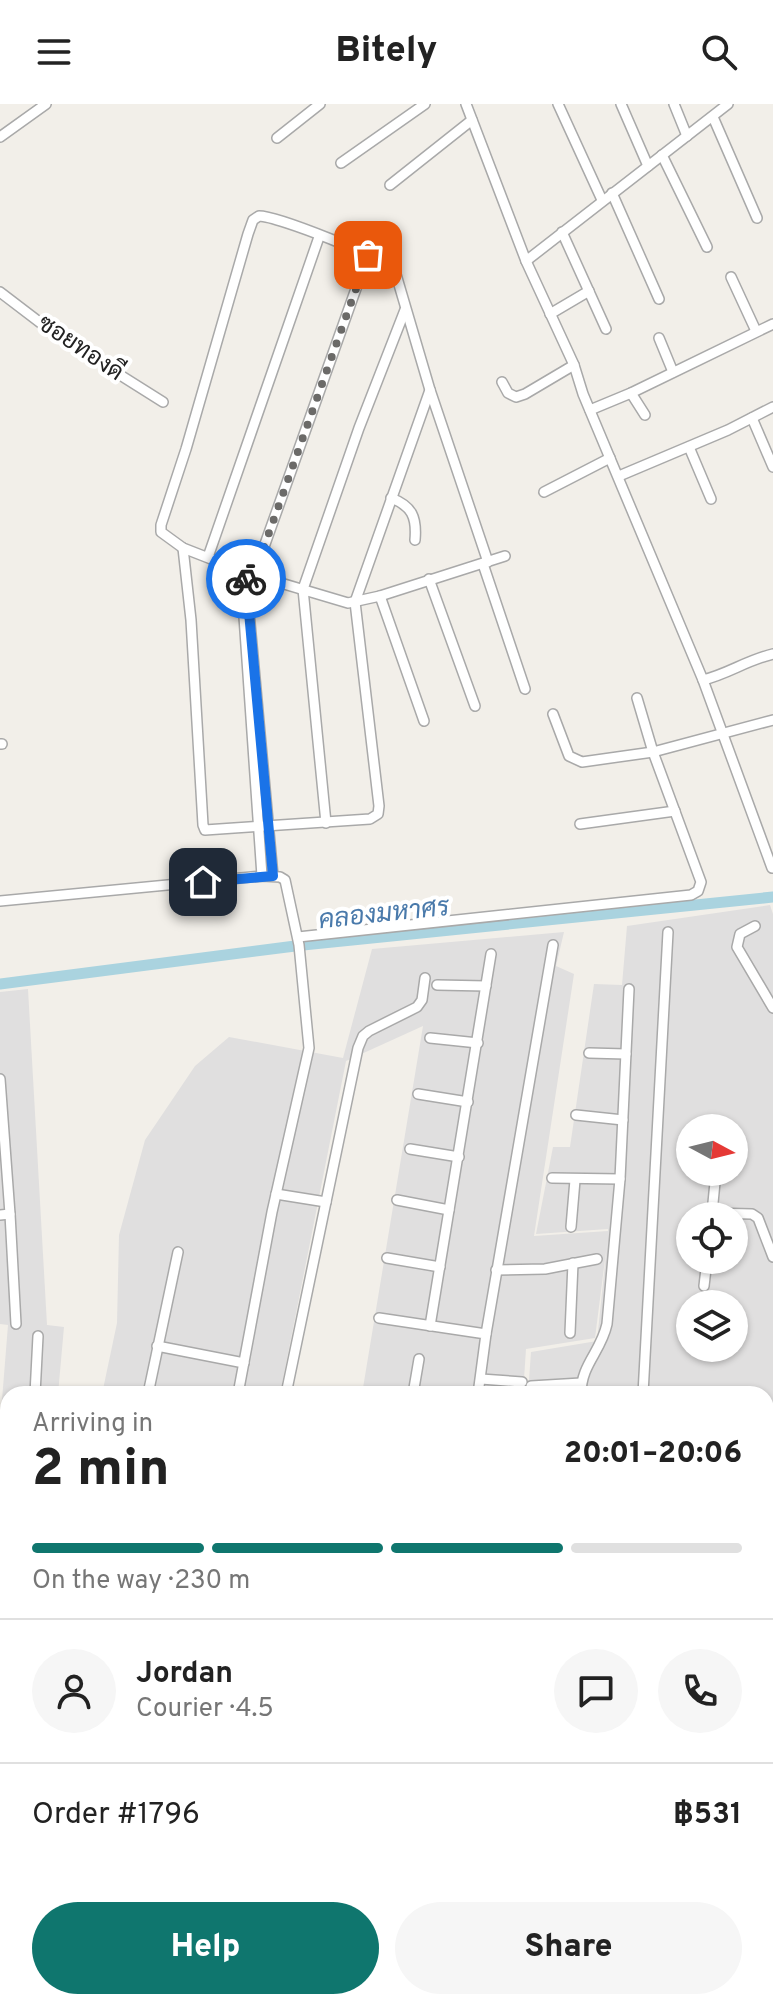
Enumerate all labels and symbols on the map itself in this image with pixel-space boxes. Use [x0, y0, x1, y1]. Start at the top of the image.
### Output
pin [334, 221, 402, 289]
street label: ซอยทองดี [31, 308, 130, 389]
courier [206, 539, 286, 619]
pin [169, 848, 237, 916]
water label: คลองมหาศร [317, 892, 452, 938]
north arrow [676, 1114, 748, 1186]

